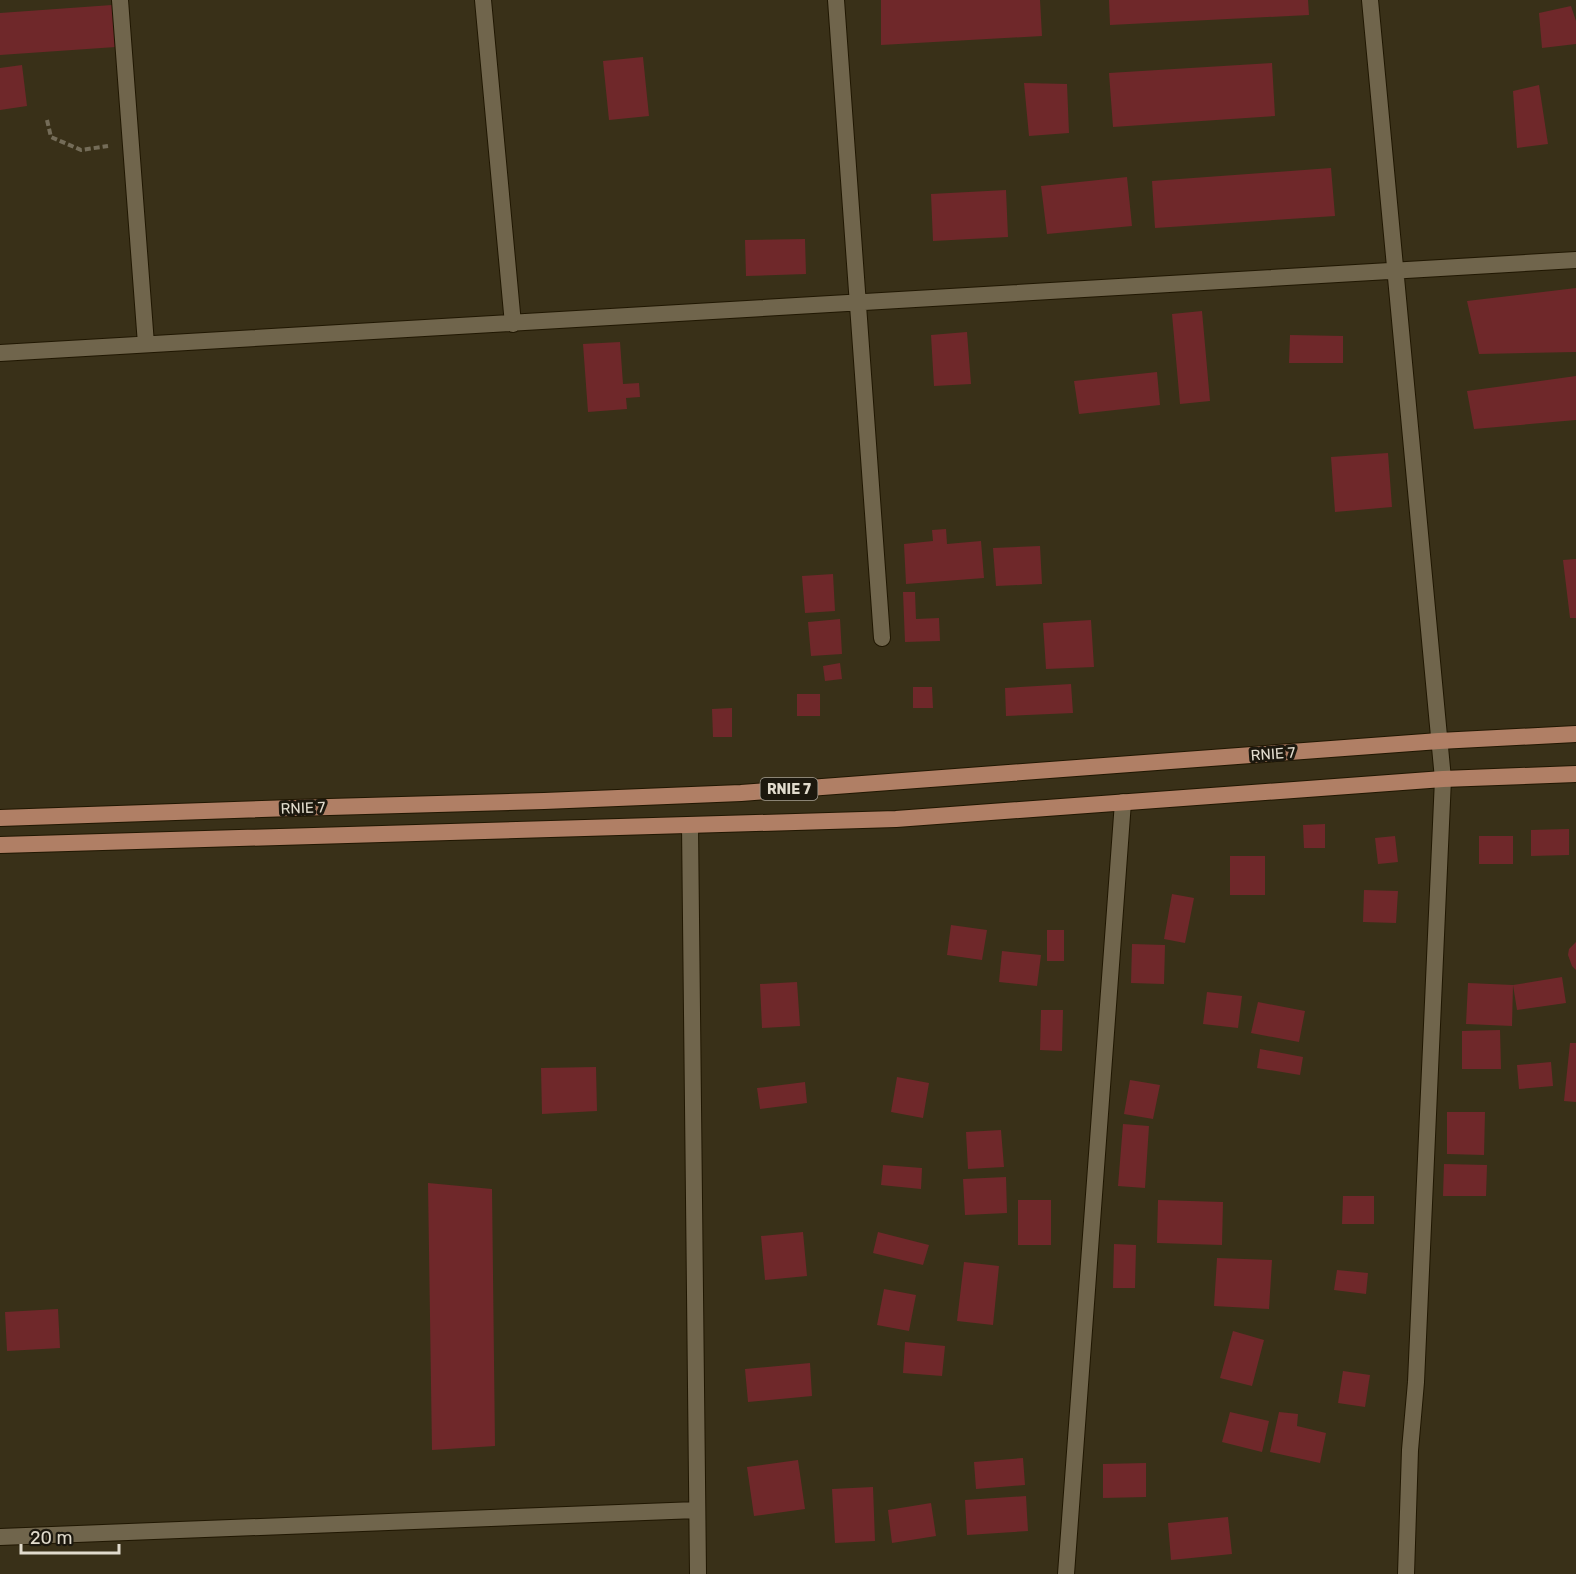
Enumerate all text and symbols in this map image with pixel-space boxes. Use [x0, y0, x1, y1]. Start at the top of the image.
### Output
street label: RNIE 7 [1250, 743, 1296, 765]
road number: RNIE 7 [760, 778, 818, 800]
street label: RNIE 7 [280, 798, 326, 818]
scale bar [21, 1517, 118, 1555]
text: 20 m [30, 1527, 72, 1549]

